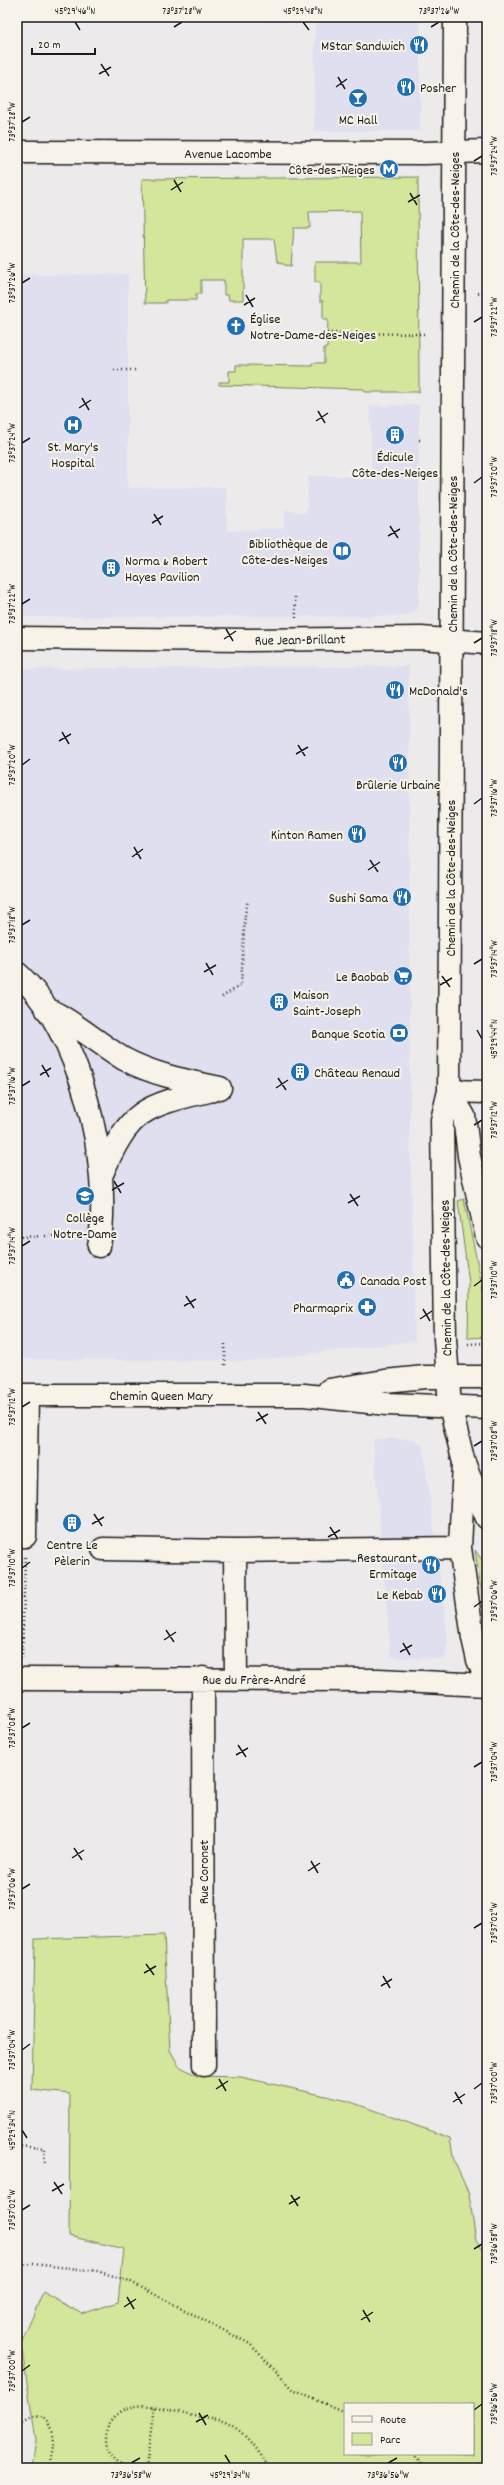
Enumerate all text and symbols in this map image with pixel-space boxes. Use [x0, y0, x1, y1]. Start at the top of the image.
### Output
text: 45°29'46"N [55, 5, 95, 19]
text: 73°37'28"W [162, 5, 202, 19]
text: 45°29'48"N [283, 5, 323, 19]
text: 73°37'26"W [419, 5, 459, 19]
scale bar [32, 30, 95, 56]
restaurant icon: MStar Sandwich [408, 34, 430, 56]
text: 20 m [38, 37, 61, 54]
place label: MStar Sandwich [321, 37, 405, 57]
restaurant icon: Posher [395, 76, 417, 98]
place label: Posher [420, 79, 457, 99]
bar icon: MC Hall [347, 87, 369, 109]
text: 73°37'28"W [6, 102, 20, 142]
place label: MC Hall [339, 111, 378, 131]
text: 73°37'24"W [488, 136, 502, 176]
street label: Avenue Lacombe [184, 145, 272, 165]
street label: Chemin de la Côte-des-Neiges [446, 151, 466, 308]
metro station icon: Côte-des-Neiges [378, 158, 400, 180]
place label: Côte-des-Neiges [289, 161, 375, 181]
text: 73°37'26"W [6, 263, 20, 303]
text: 73°37'22"W [488, 297, 502, 337]
place label: Église Notre-Dame-des-Neiges [250, 310, 376, 346]
church icon: Église Notre-Dame-des-Neiges [225, 315, 247, 337]
hospital icon: St. Mary's Hospital [62, 414, 84, 436]
text: 73°37'24"W [6, 423, 20, 463]
building icon: Édicule Côte-des-Neiges [384, 424, 406, 446]
place label: St. Mary's Hospital [47, 438, 99, 474]
place label: Édicule Côte-des-Neiges [352, 448, 438, 484]
text: 73°37'20"W [488, 456, 502, 497]
street label: Chemin de la Côte-des-Neiges [444, 475, 464, 632]
place label: Bibliothèque de Côte-des-Neiges [242, 535, 328, 571]
library icon: Bibliothèque de Côte-des-Neiges [331, 540, 353, 562]
place label: Norma & Robert Hayes Pavilion [125, 552, 208, 588]
building icon: Norma & Robert Hayes Pavilion [100, 557, 122, 579]
text: 73°37'22"W [6, 584, 20, 624]
text: 73°37'18"W [488, 619, 502, 657]
street label: Rue Jean-Brillant [255, 630, 345, 652]
restaurant icon: McDonald's [384, 679, 406, 701]
place label: McDonald's [409, 682, 468, 702]
text: 73°37'20"W [6, 744, 20, 785]
restaurant icon: Brûlerie Urbaine [387, 752, 409, 774]
place label: Brûlerie Urbaine [356, 776, 440, 796]
text: 73°37'16"W [488, 779, 502, 817]
street label: Chemin de la Côte-des-Neiges [442, 799, 462, 956]
restaurant icon: Kinton Ramen [346, 823, 368, 845]
place label: Kinton Ramen [271, 826, 343, 846]
restaurant icon: Sushi Sama [391, 886, 413, 908]
place label: Sushi Sama [329, 889, 388, 909]
text: 73°37'18"W [6, 906, 20, 944]
text: 73°37'14"W [488, 940, 502, 978]
supermarket icon: Le Baobab [392, 965, 414, 987]
place label: Le Baobab [336, 968, 389, 988]
place label: Maison Saint-Joseph [293, 986, 361, 1022]
building icon: Maison Saint-Joseph [268, 991, 290, 1013]
text: 45°29'44"N [488, 1019, 502, 1059]
bank icon: Banque Scotia [388, 1022, 410, 1044]
place label: Banque Scotia [311, 1025, 385, 1045]
building icon: Château Renaud [289, 1061, 311, 1083]
place label: Château Renaud [314, 1064, 400, 1084]
text: 73°37'16"W [6, 1067, 20, 1105]
text: 73°37'12"W [488, 1101, 502, 1139]
school or university icon: Collège Notre-Dame [74, 1185, 96, 1207]
street label: Chemin de la Côte-des-Neiges [436, 1199, 458, 1357]
place label: Collège Notre-Dame [53, 1209, 117, 1245]
text: 73°37'14"W [6, 1227, 20, 1265]
text: 73°37'10"W [488, 1260, 502, 1299]
public building icon: Canada Post [335, 1269, 357, 1291]
place label: Canada Post [360, 1272, 427, 1292]
pharmacy icon: Pharmaprix [356, 1296, 378, 1318]
place label: Pharmaprix [293, 1299, 353, 1319]
street label: Chemin Queen Mary [109, 1387, 213, 1407]
text: 73°37'12"W [6, 1388, 20, 1426]
text: 73°37'08"W [488, 1421, 502, 1461]
building icon: Centre Le Pèlerin [61, 1512, 83, 1534]
place label: Centre Le Pèlerin [46, 1536, 98, 1572]
text: 73°37'10"W [6, 1548, 20, 1587]
place label: Restaurant Ermitage [357, 1549, 417, 1585]
restaurant icon: Restaurant Ermitage [420, 1554, 442, 1576]
text: 73°37'06"W [488, 1580, 502, 1622]
restaurant icon: Le Kebab [426, 1583, 448, 1605]
place label: Le Kebab [377, 1586, 423, 1606]
street label: Rue du Frère-André [202, 1671, 306, 1691]
text: 73°37'08"W [6, 1708, 20, 1748]
text: 73°37'04"W [488, 1741, 502, 1782]
street label: Rue Coronet [195, 1840, 215, 1904]
text: 73°37'06"W [6, 1868, 20, 1910]
text: 73°37'02"W [488, 1902, 502, 1943]
text: 73°37'04"W [6, 2029, 20, 2070]
text: 73°37'00"W [488, 2062, 502, 2104]
text: 45°29'34"N [6, 2110, 20, 2150]
text: 73°37'02"W [6, 2189, 20, 2230]
text: 73°36'58"W [488, 2223, 502, 2264]
text: 73°37'00"W [6, 2350, 20, 2392]
text: 73°36'56"W [488, 2383, 502, 2425]
legend [344, 2403, 474, 2455]
text: Route [380, 2412, 406, 2429]
text: Parc [380, 2432, 401, 2449]
text: 73°36'58"W [111, 2469, 152, 2483]
text: 45°29'34"N [210, 2469, 250, 2483]
text: 73°36'56"W [367, 2469, 409, 2483]

